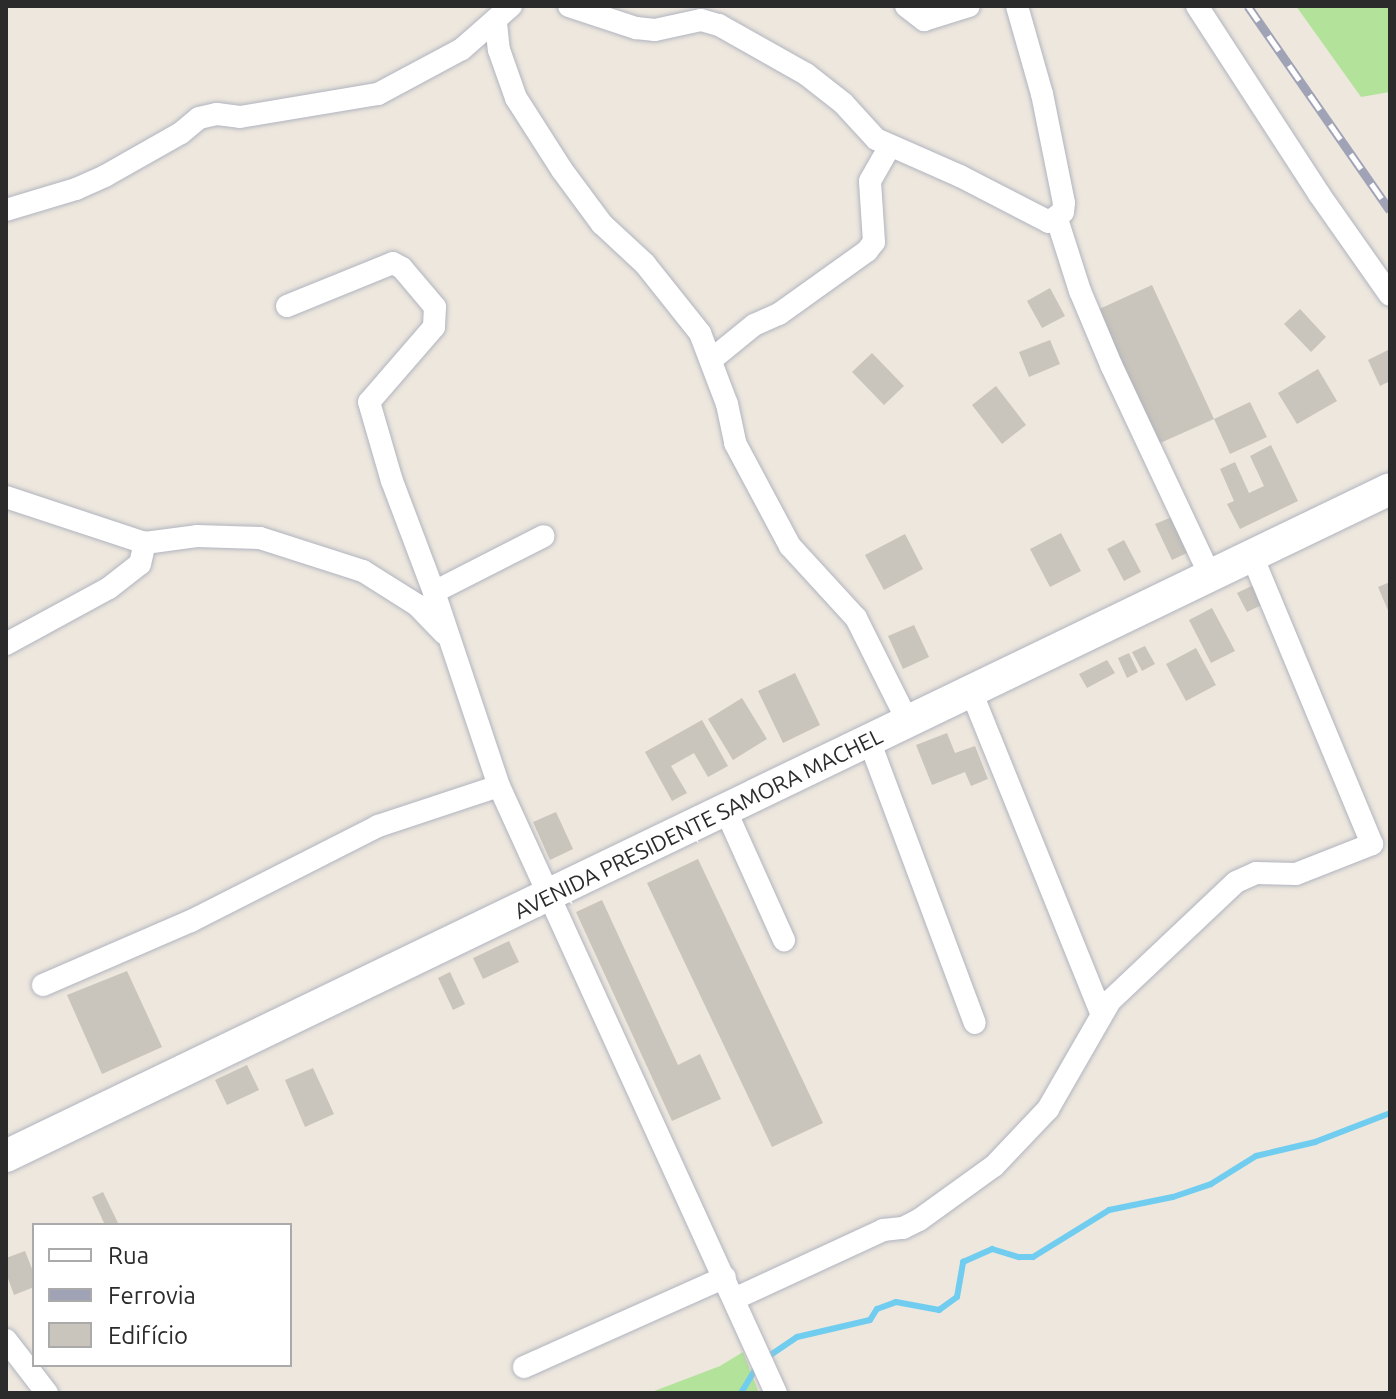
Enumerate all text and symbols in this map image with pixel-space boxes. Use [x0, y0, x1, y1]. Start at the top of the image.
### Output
street label: AVENIDA PRESIDENTE SAMORA MACHEL [510, 722, 886, 924]
legend [32, 1223, 292, 1367]
text: Rua [108, 1242, 149, 1269]
text: Ferrovia [108, 1282, 196, 1309]
text: Edifício [108, 1322, 188, 1349]

